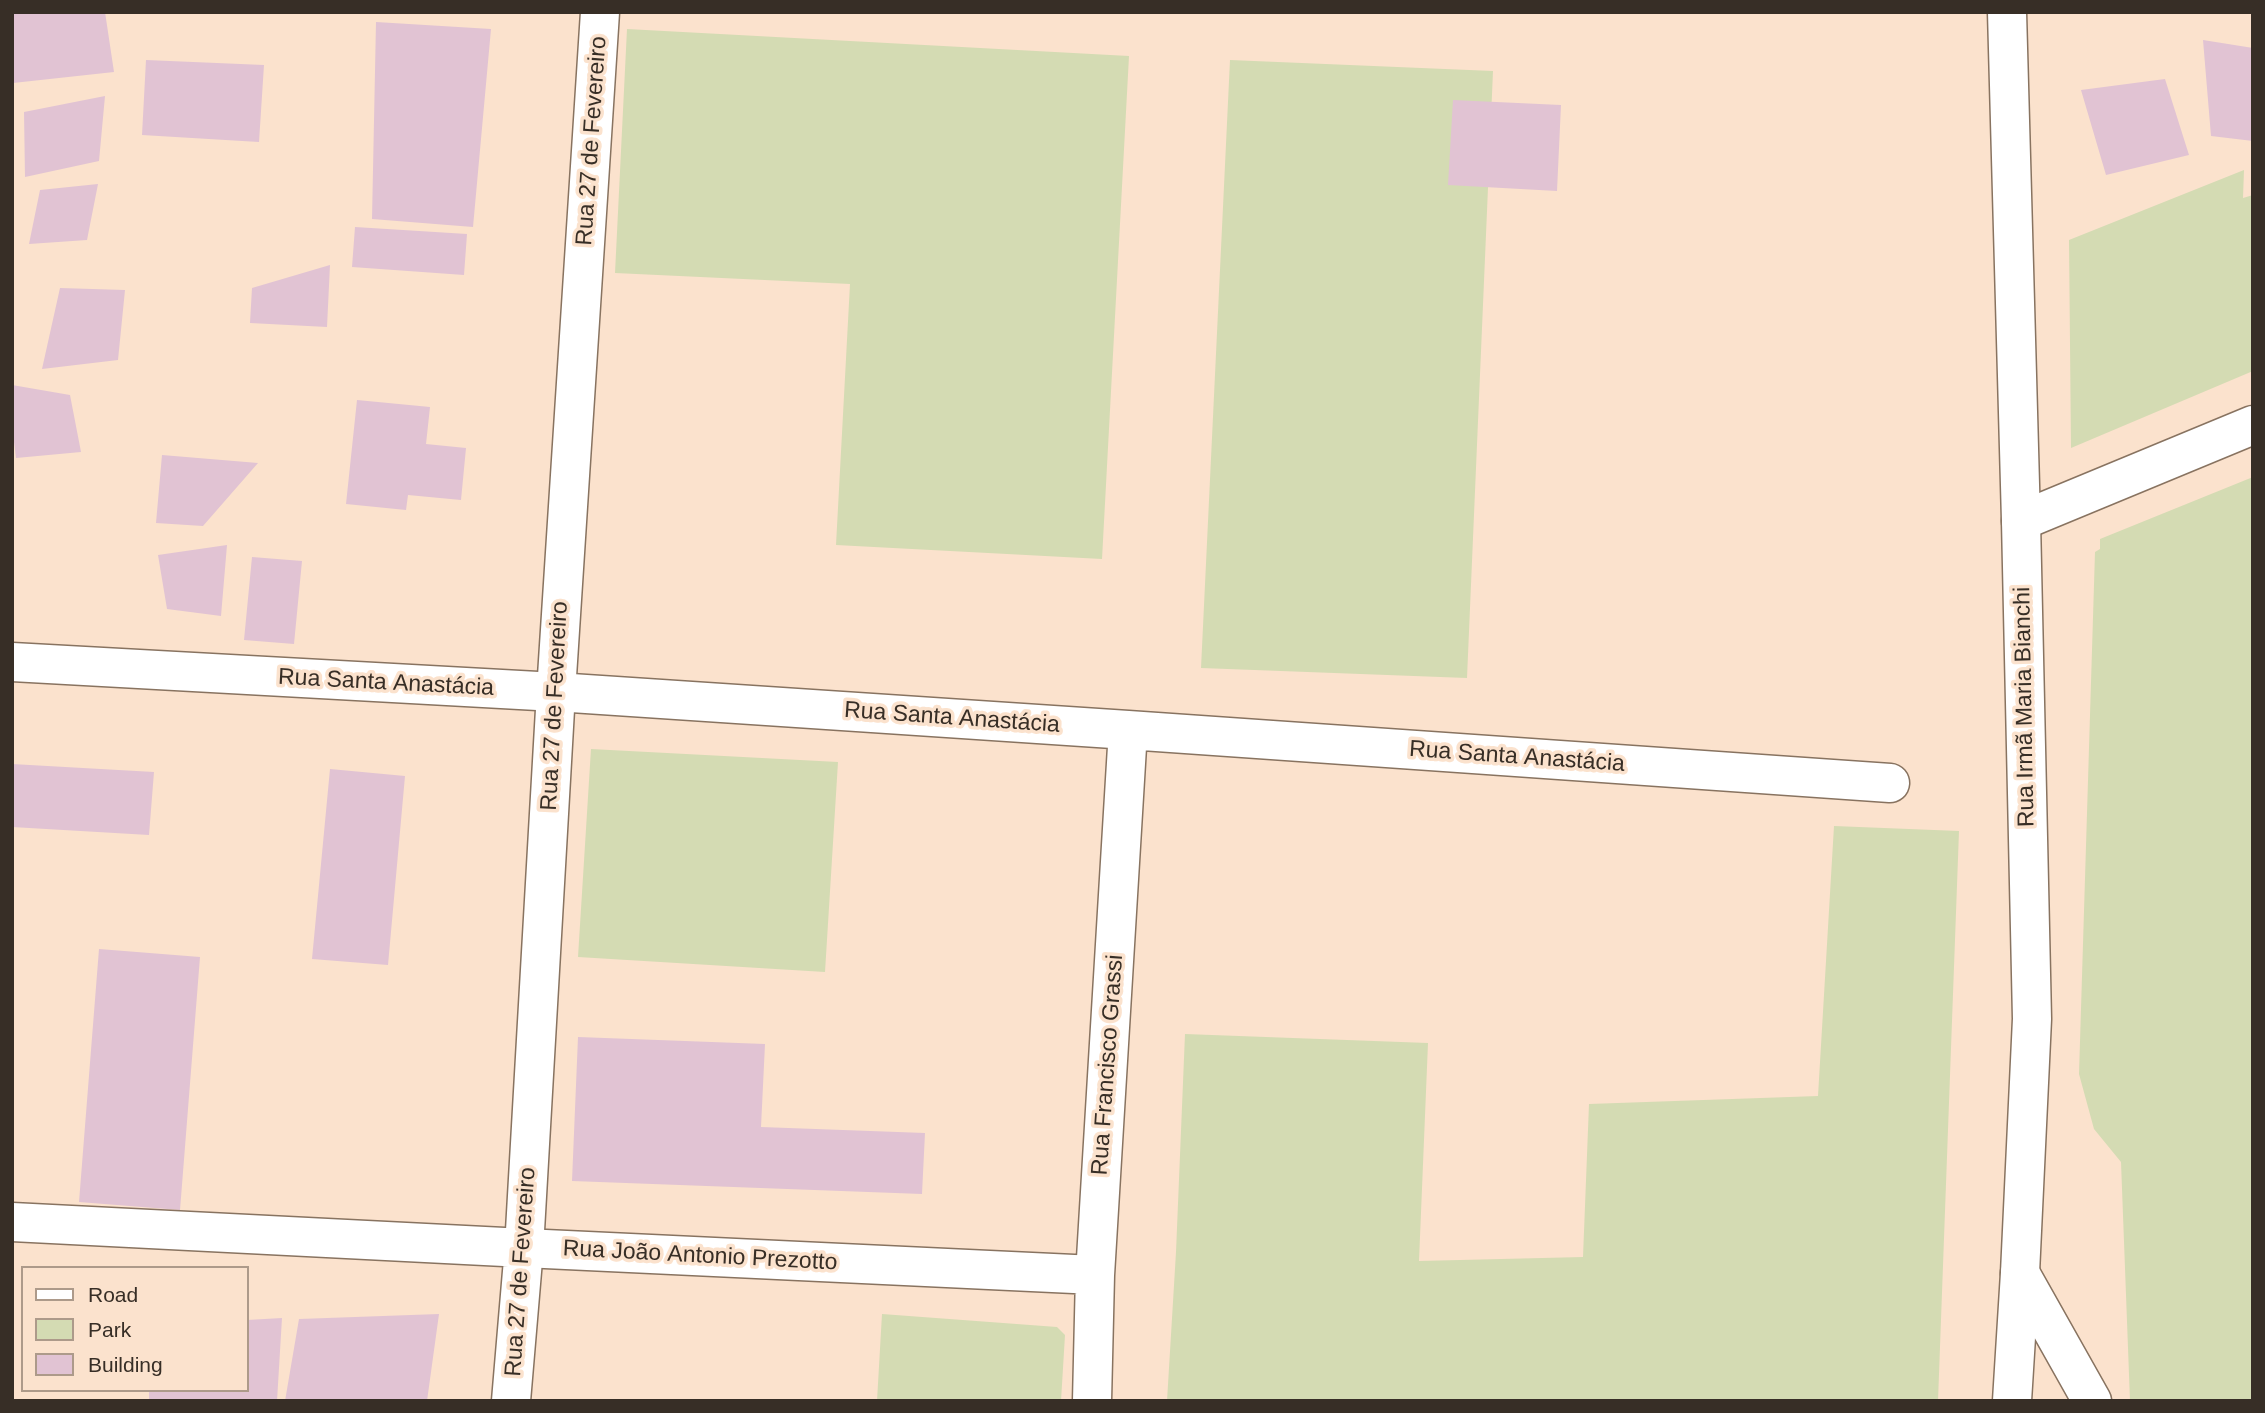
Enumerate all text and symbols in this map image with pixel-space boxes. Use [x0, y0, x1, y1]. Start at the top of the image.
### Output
street label: Rua 27 de Fevereiro [571, 35, 613, 247]
street label: Rua Irmã Maria Bianchi [2009, 587, 2041, 827]
street label: Rua 27 de Fevereiro [536, 601, 574, 811]
street label: Rua Santa Anastácia [277, 664, 495, 702]
street label: Rua Santa Anastácia [843, 697, 1061, 739]
street label: Rua Santa Anastácia [1408, 736, 1626, 778]
street label: Rua Francisco Grassi [1087, 954, 1129, 1176]
street label: Rua 27 de Fevereiro [500, 1166, 542, 1378]
street label: Rua João Antonio Prezotto [562, 1235, 838, 1277]
legend [21, 1266, 248, 1392]
text: Road [88, 1283, 138, 1306]
text: Park [88, 1318, 131, 1341]
text: Building [88, 1353, 163, 1376]

